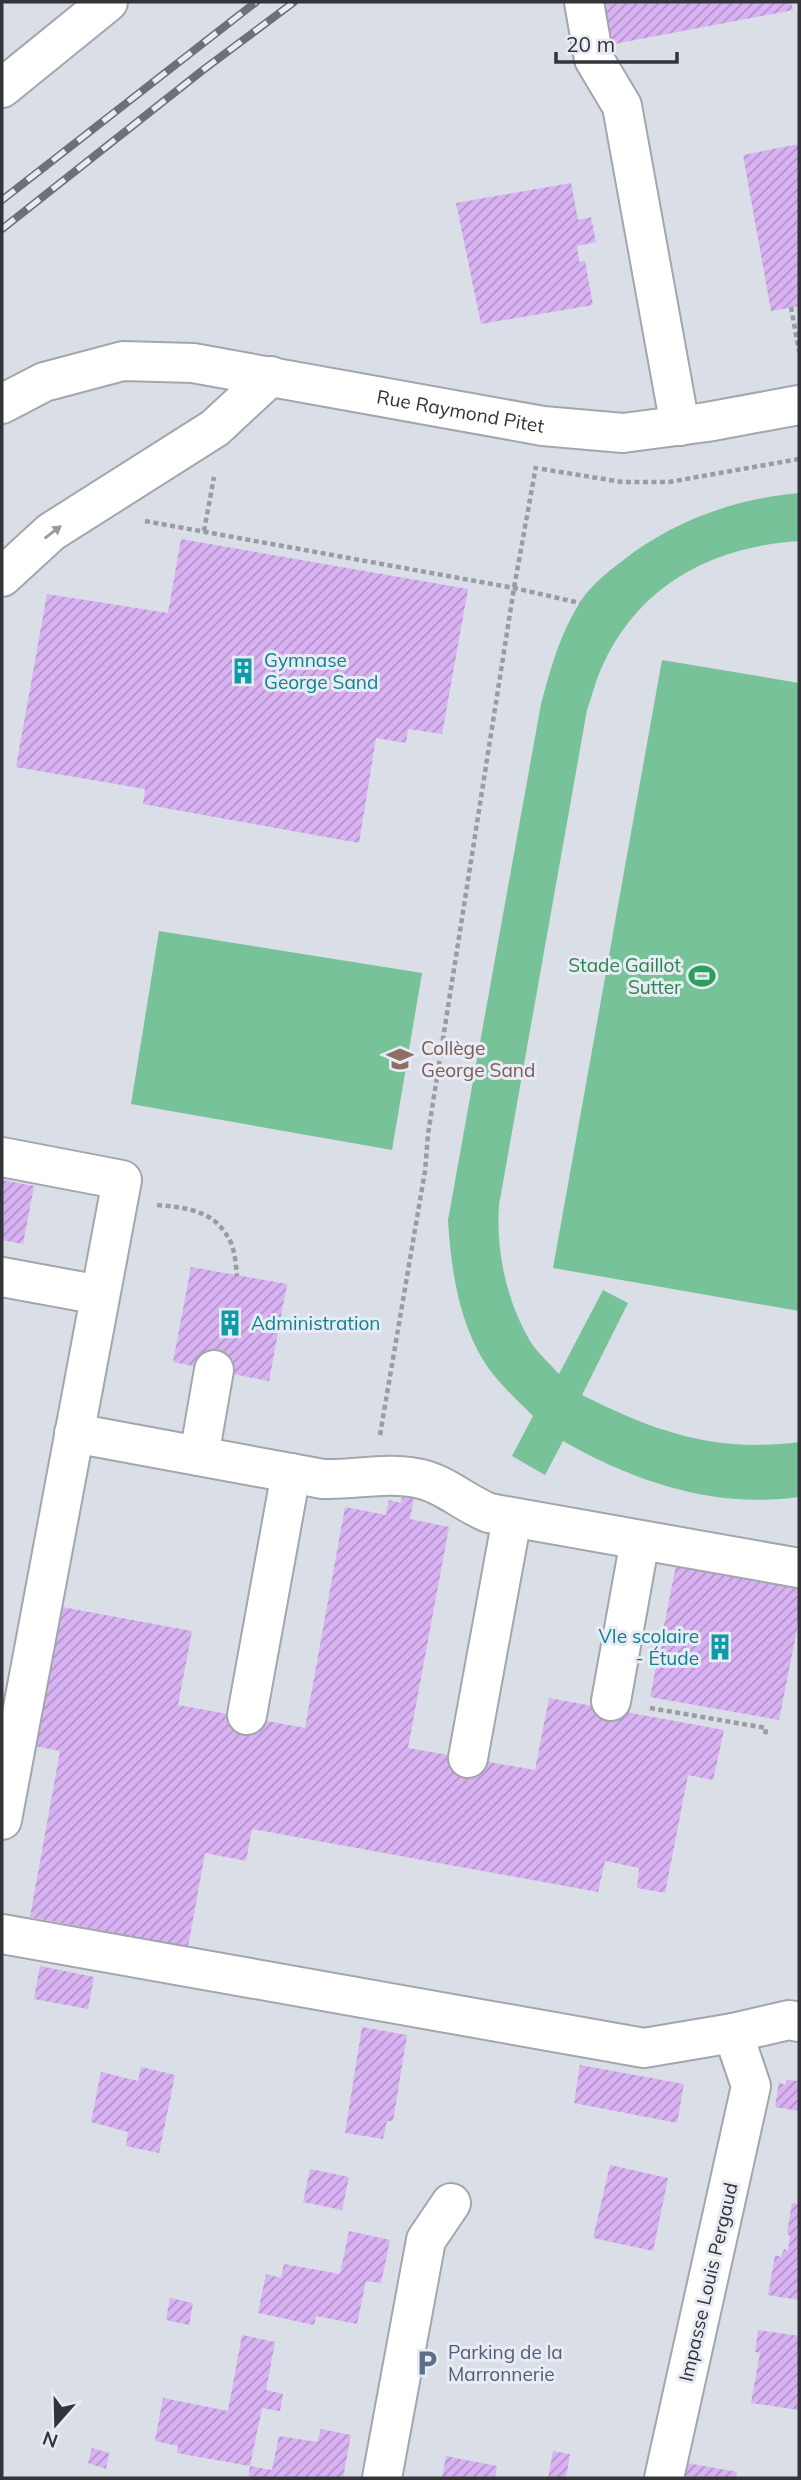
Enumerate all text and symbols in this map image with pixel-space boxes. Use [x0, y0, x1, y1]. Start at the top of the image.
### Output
scale bar [556, 21, 677, 65]
text: 20 m [566, 31, 615, 57]
street label: Rue Raymond Pitet [375, 384, 546, 438]
one-way arrow [44, 525, 62, 539]
place label: Gymnase George Sand [264, 648, 378, 694]
building icon: Gymnase George Sand [228, 656, 258, 686]
place label: Stade Gaillot Sutter [568, 953, 681, 999]
sports icon: Stade Gaillot Sutter [687, 961, 717, 991]
place label: Collège George Sand [421, 1036, 535, 1082]
school or university icon: Collège George Sand [385, 1044, 415, 1074]
building icon: Administration [215, 1308, 245, 1338]
place label: Administration [251, 1311, 380, 1335]
place label: VIe scolaire - Étude [598, 1624, 699, 1670]
building icon: VIe scolaire - Étude [705, 1632, 735, 1662]
street label: Impasse Louis Pergaud [673, 2180, 743, 2384]
place label: Parking de la Marronnerie [448, 2340, 563, 2386]
parking icon: Parking de la Marronnerie [412, 2348, 442, 2378]
north arrow [21, 2389, 91, 2459]
text: N [39, 2426, 61, 2454]

